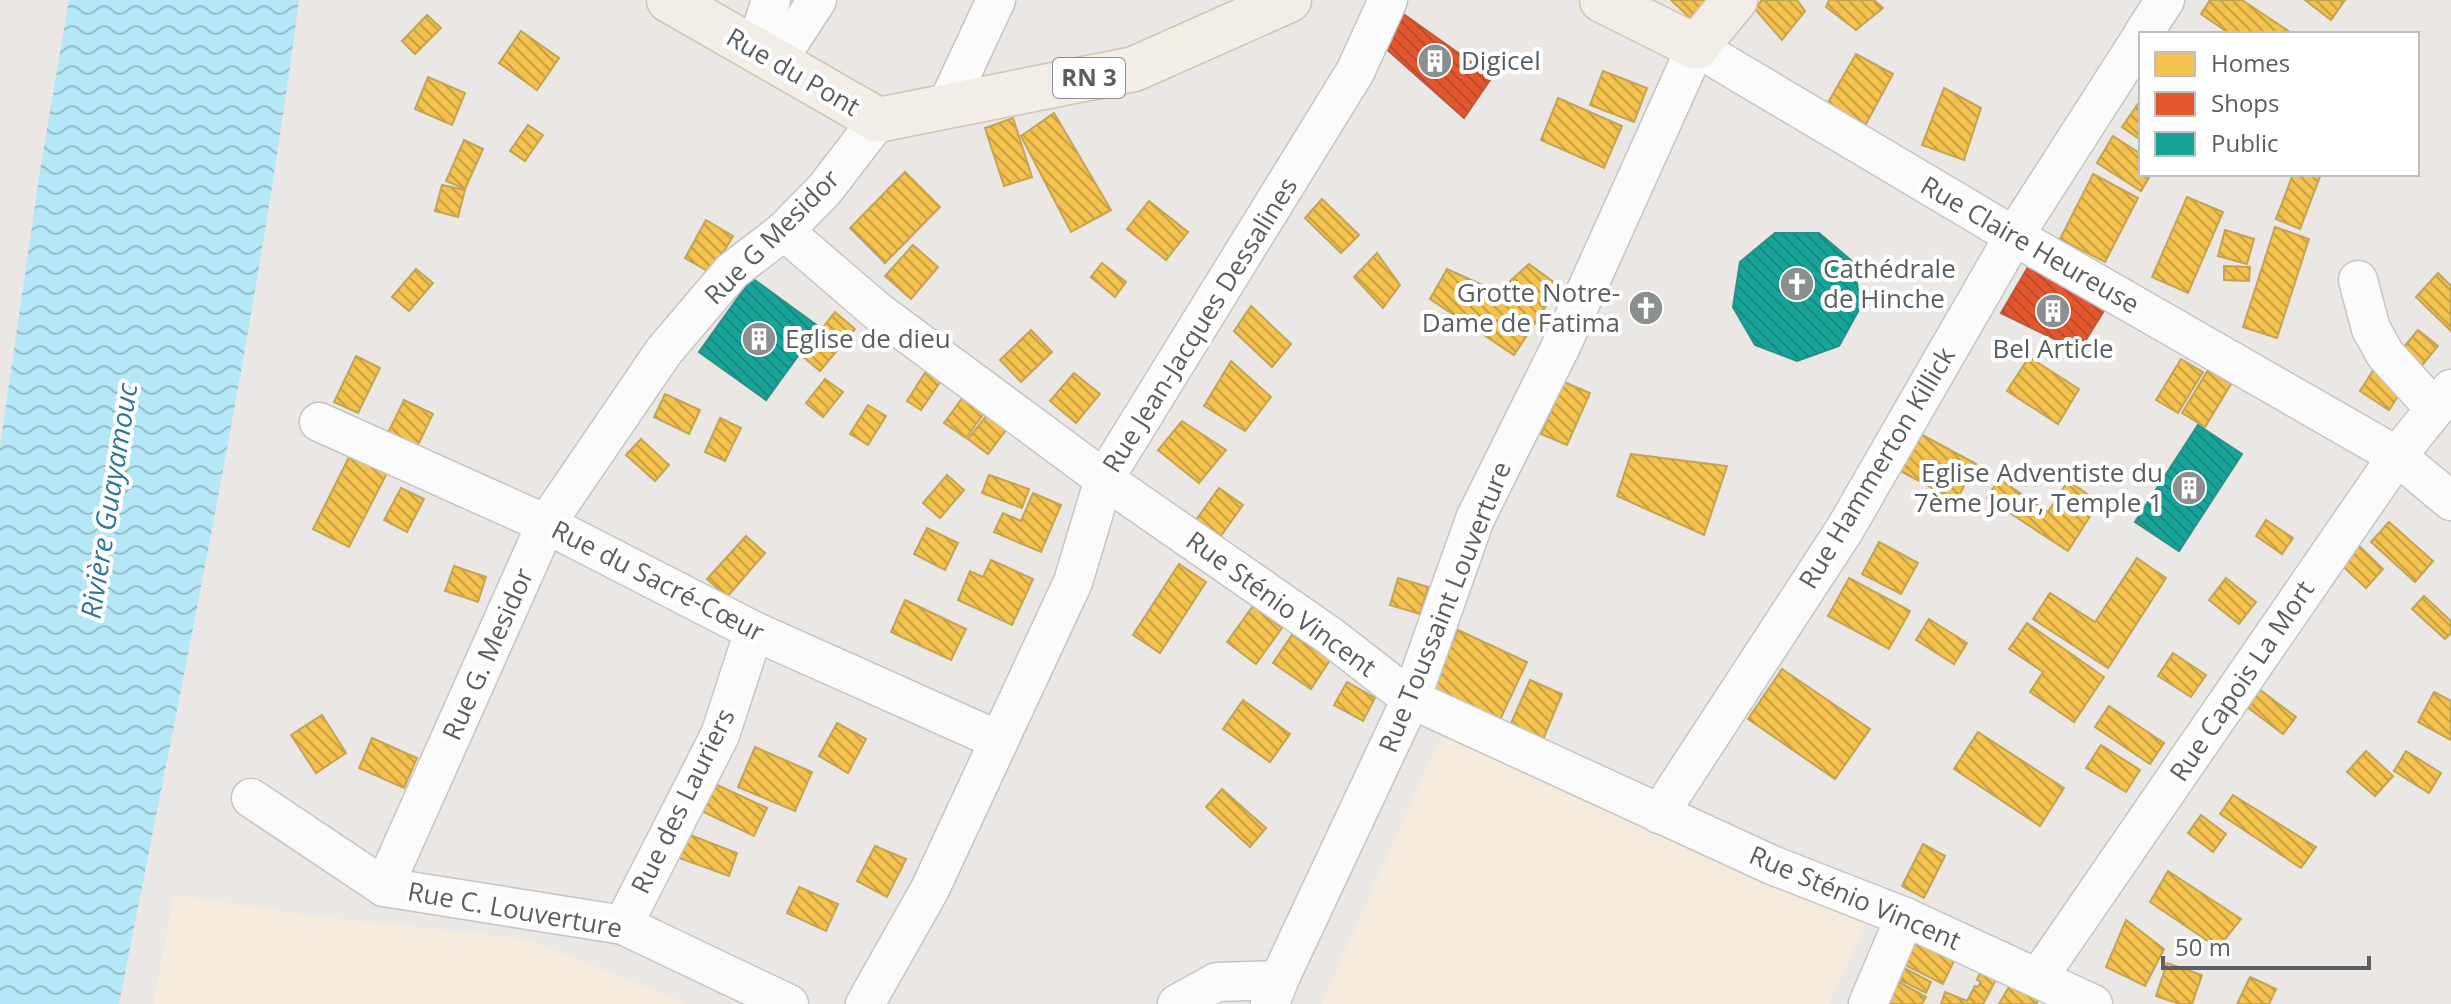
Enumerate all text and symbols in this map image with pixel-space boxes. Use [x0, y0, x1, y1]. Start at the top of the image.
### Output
street label: Rue du Pont [720, 18, 867, 124]
legend [2139, 32, 2419, 176]
building icon: Digicel [1416, 42, 1454, 80]
place label: Digicel [1461, 42, 1541, 78]
text: Homes [2211, 46, 2290, 79]
road number: RN 3 [1053, 58, 1125, 98]
text: Shops [2211, 86, 2279, 119]
text: Public [2211, 126, 2278, 159]
street label: Rue G Mesidor [696, 160, 847, 312]
street label: Rue Claire Heureuse [1914, 167, 2147, 322]
street label: Rue Jean-Jacques Dessalines [1093, 170, 1305, 479]
place label: Cathédrale de Hinche [1823, 250, 1956, 316]
church icon: Cathédrale de Hinche [1778, 265, 1816, 303]
place label: Grotte Notre- Dame de Fatima [1422, 274, 1620, 340]
church icon: Grotte Notre- Dame de Fatima [1627, 289, 1665, 327]
building icon: Bel Article [2034, 292, 2072, 330]
building icon: Eglise de dieu [740, 320, 778, 358]
place label: Eglise de dieu [785, 320, 951, 356]
place label: Bel Article [1992, 330, 2114, 366]
street label: Rue Hammerton Killick [1790, 340, 1963, 595]
water label: Rivière Guayamouc [71, 380, 145, 621]
place label: Eglise Adventiste du 7ème Jour, Temple 1 [1914, 454, 2163, 520]
street label: Rue Toussaint Louverture [1369, 456, 1519, 757]
building icon: Eglise Adventiste du 7ème Jour, Temple 1 [2170, 469, 2208, 507]
street label: Rue du Sacré-Cœur [546, 511, 771, 650]
street label: Rue Sténio Vincent [1179, 522, 1384, 684]
street label: Rue G. Mesidor [433, 561, 541, 745]
street label: Rue Capois La Mort [2161, 573, 2322, 788]
street label: Rue des Lauriers [622, 702, 743, 899]
street label: Rue Sténio Vincent [1744, 836, 1967, 958]
street label: Rue C. Louverture [405, 872, 625, 946]
scale bar [2163, 920, 2369, 970]
text: 50 m [2175, 930, 2231, 963]

